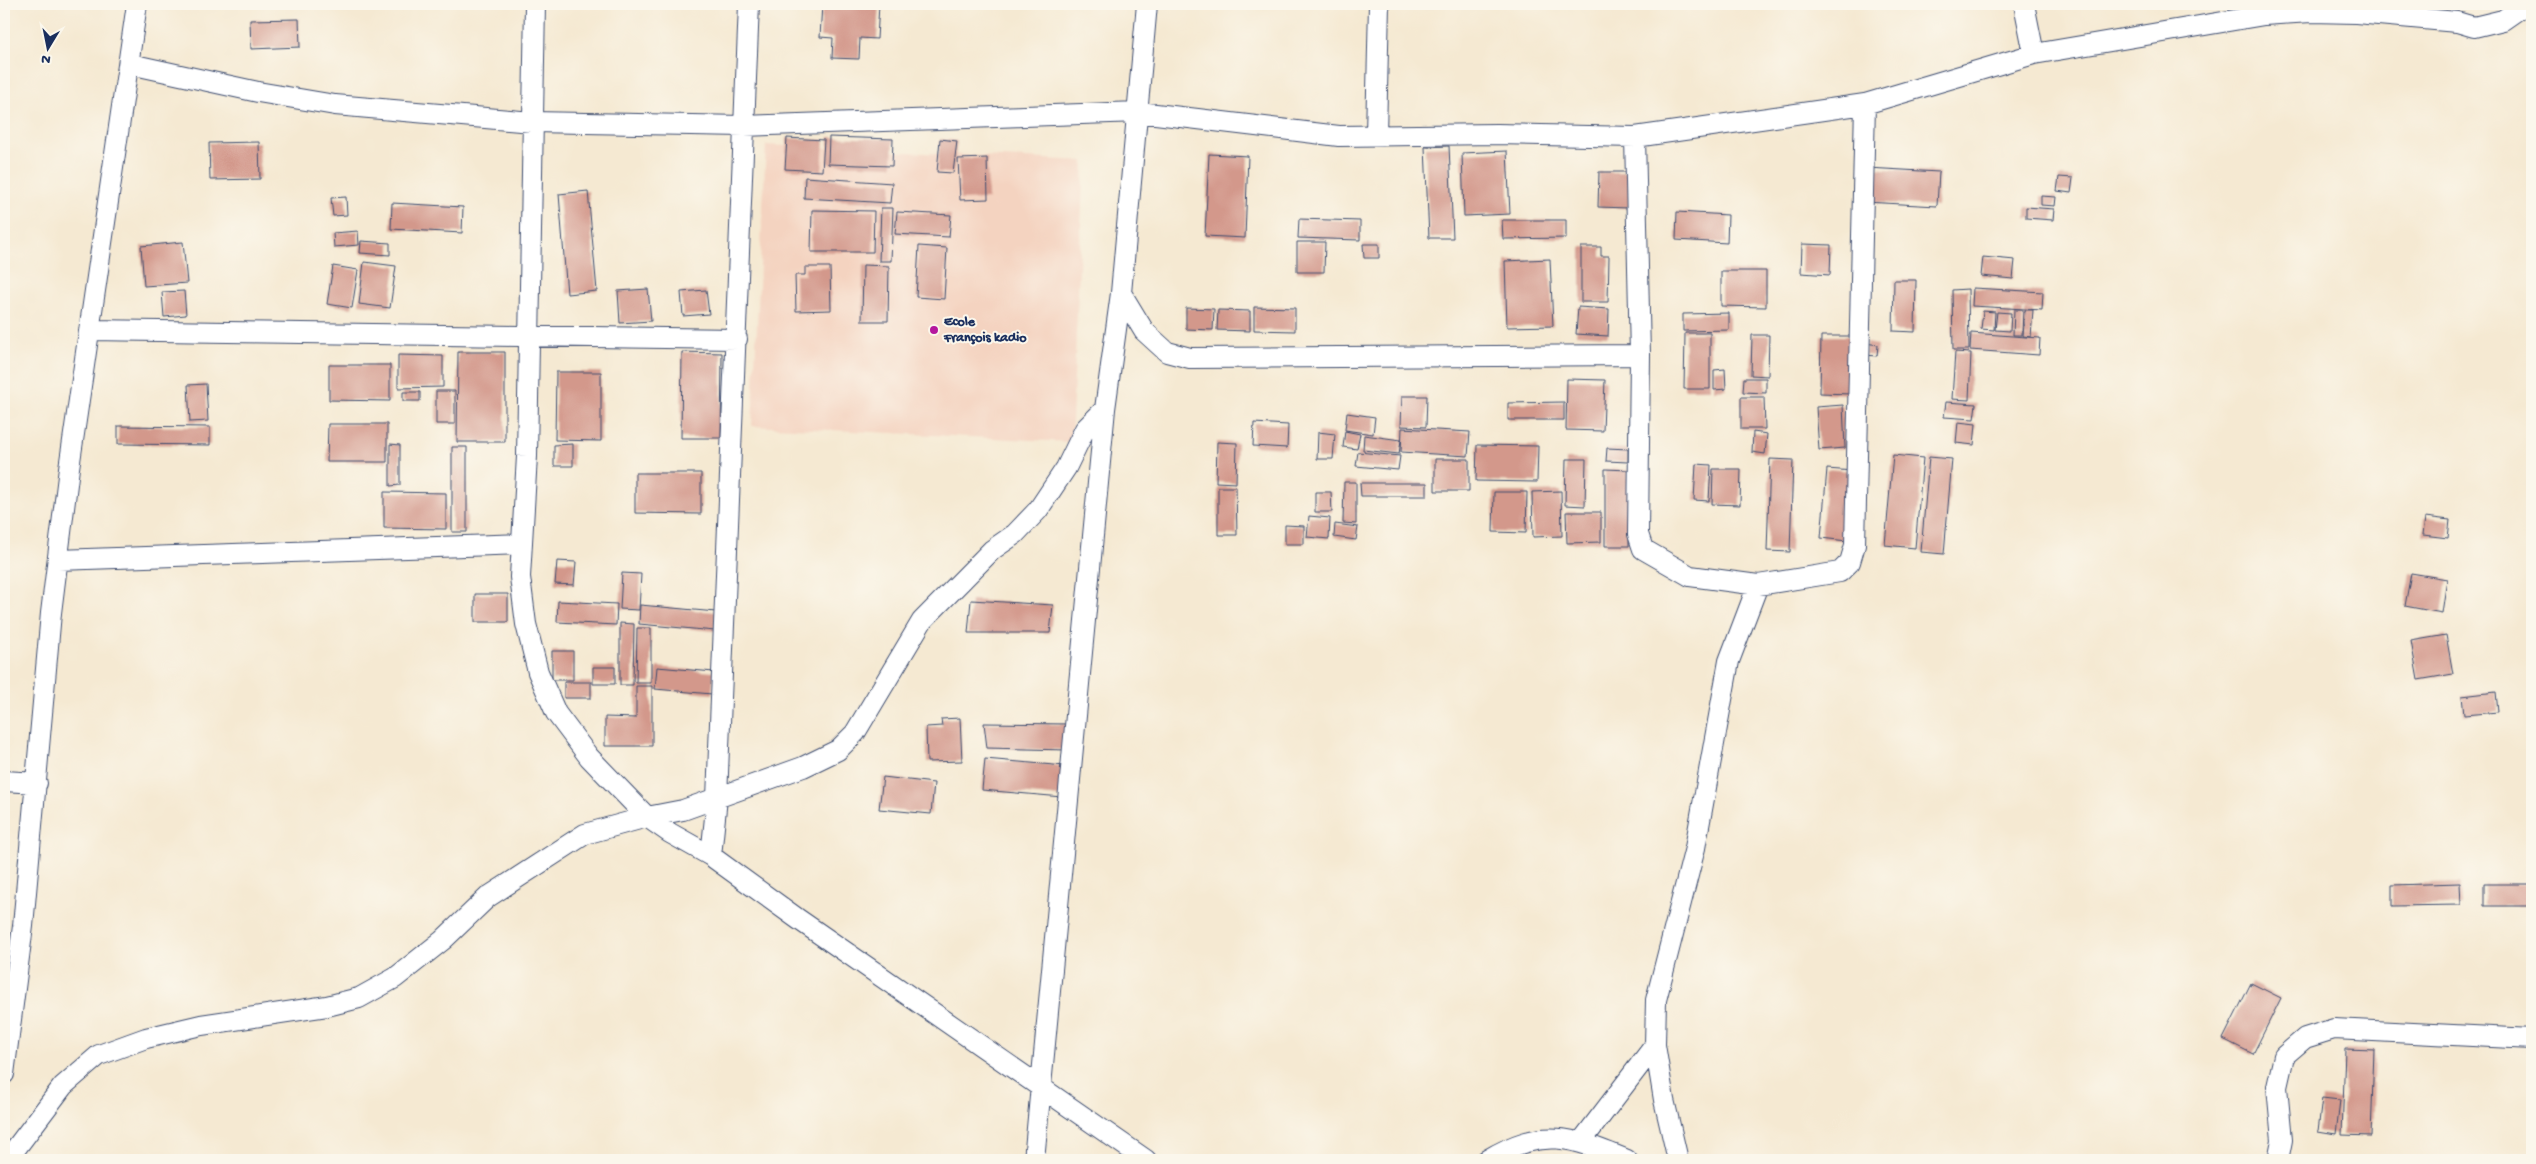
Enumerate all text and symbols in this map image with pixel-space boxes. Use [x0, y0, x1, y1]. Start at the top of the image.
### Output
north arrow [22, 22, 72, 72]
text: N [40, 49, 52, 68]
place label: Ecole François kadio [943, 314, 1027, 347]
marker: Ecole François kadio [928, 324, 940, 336]

